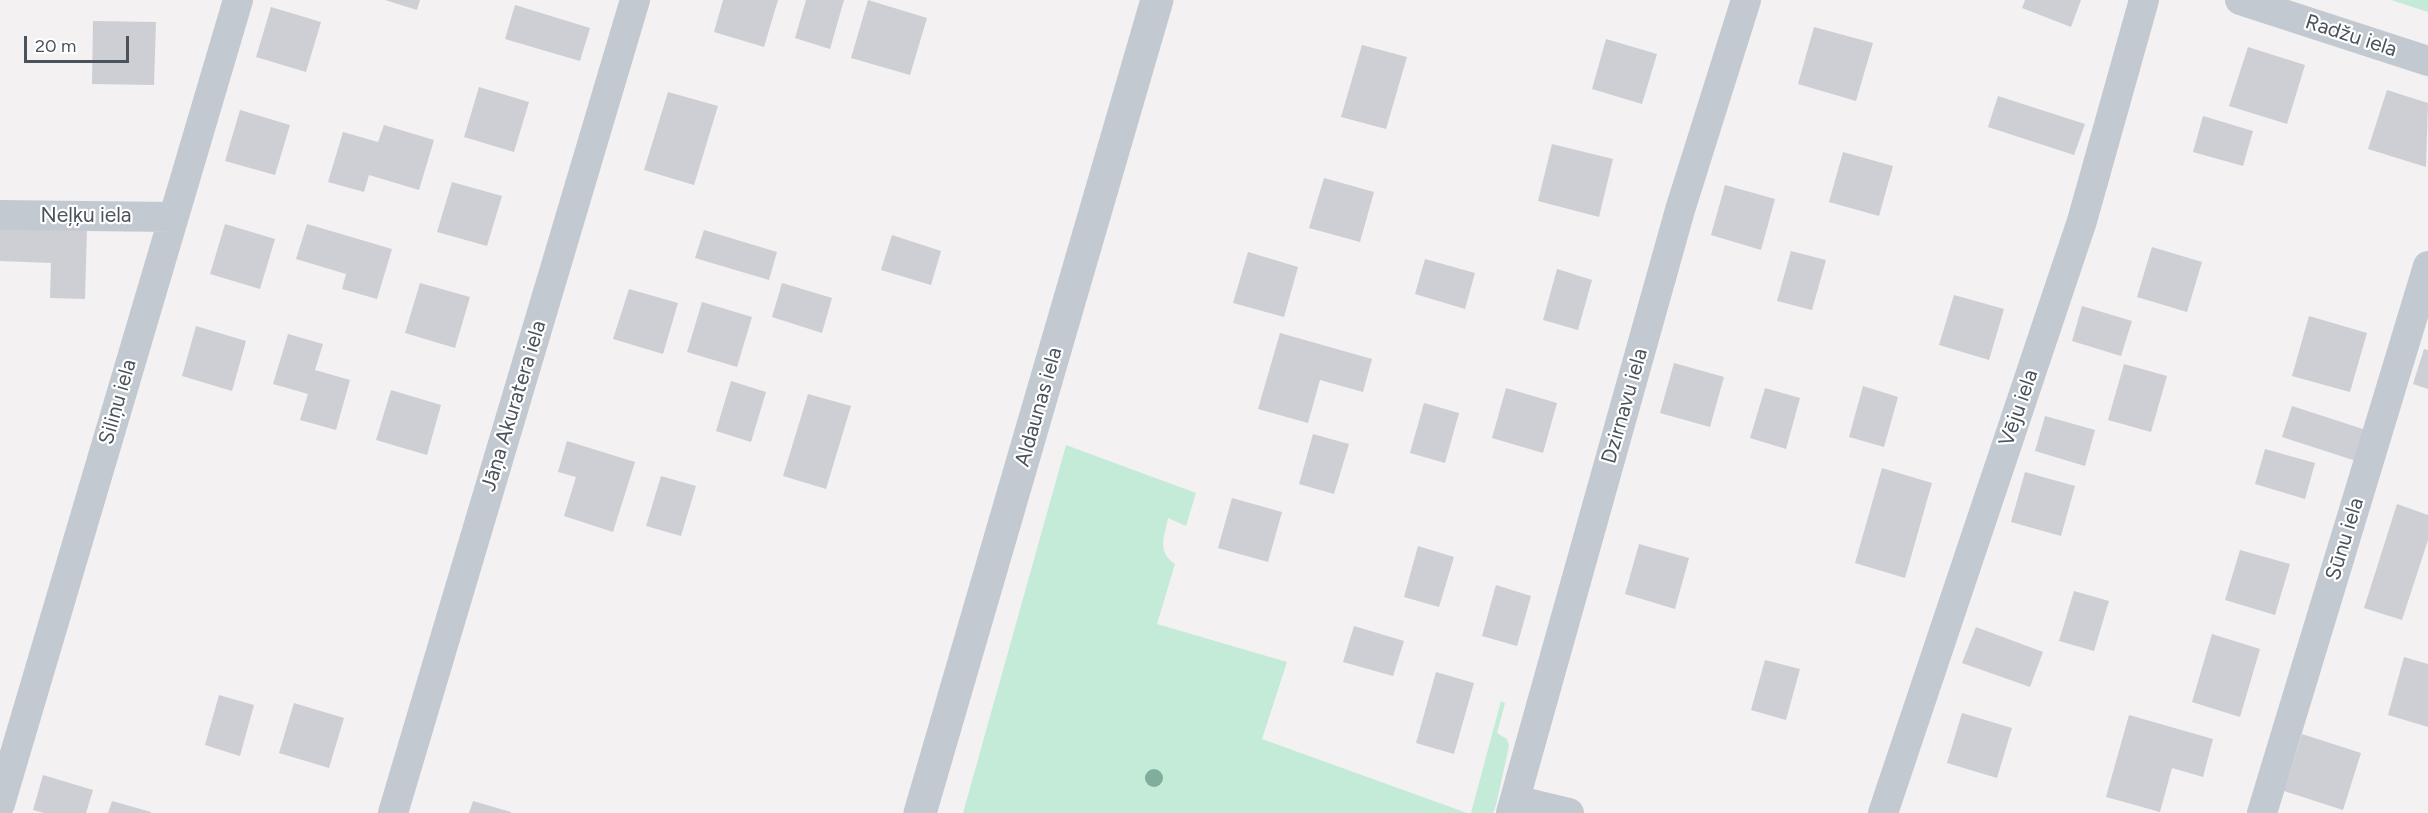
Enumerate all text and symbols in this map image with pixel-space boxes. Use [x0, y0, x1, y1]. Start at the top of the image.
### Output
street label: Radžu iela [2302, 9, 2400, 63]
scale bar [27, 24, 132, 62]
text: 20 m [35, 35, 76, 57]
street label: Neļķu iela [40, 203, 132, 229]
street label: Jāņa Akuratera iela [476, 318, 552, 494]
street label: Aldaunas iela [1010, 345, 1068, 469]
street label: Dzirnavu iela [1597, 346, 1653, 466]
street label: Siliņu iela [94, 356, 142, 448]
street label: Vēju iela [1994, 366, 2044, 450]
street label: Sūnu iela [2321, 495, 2369, 583]

